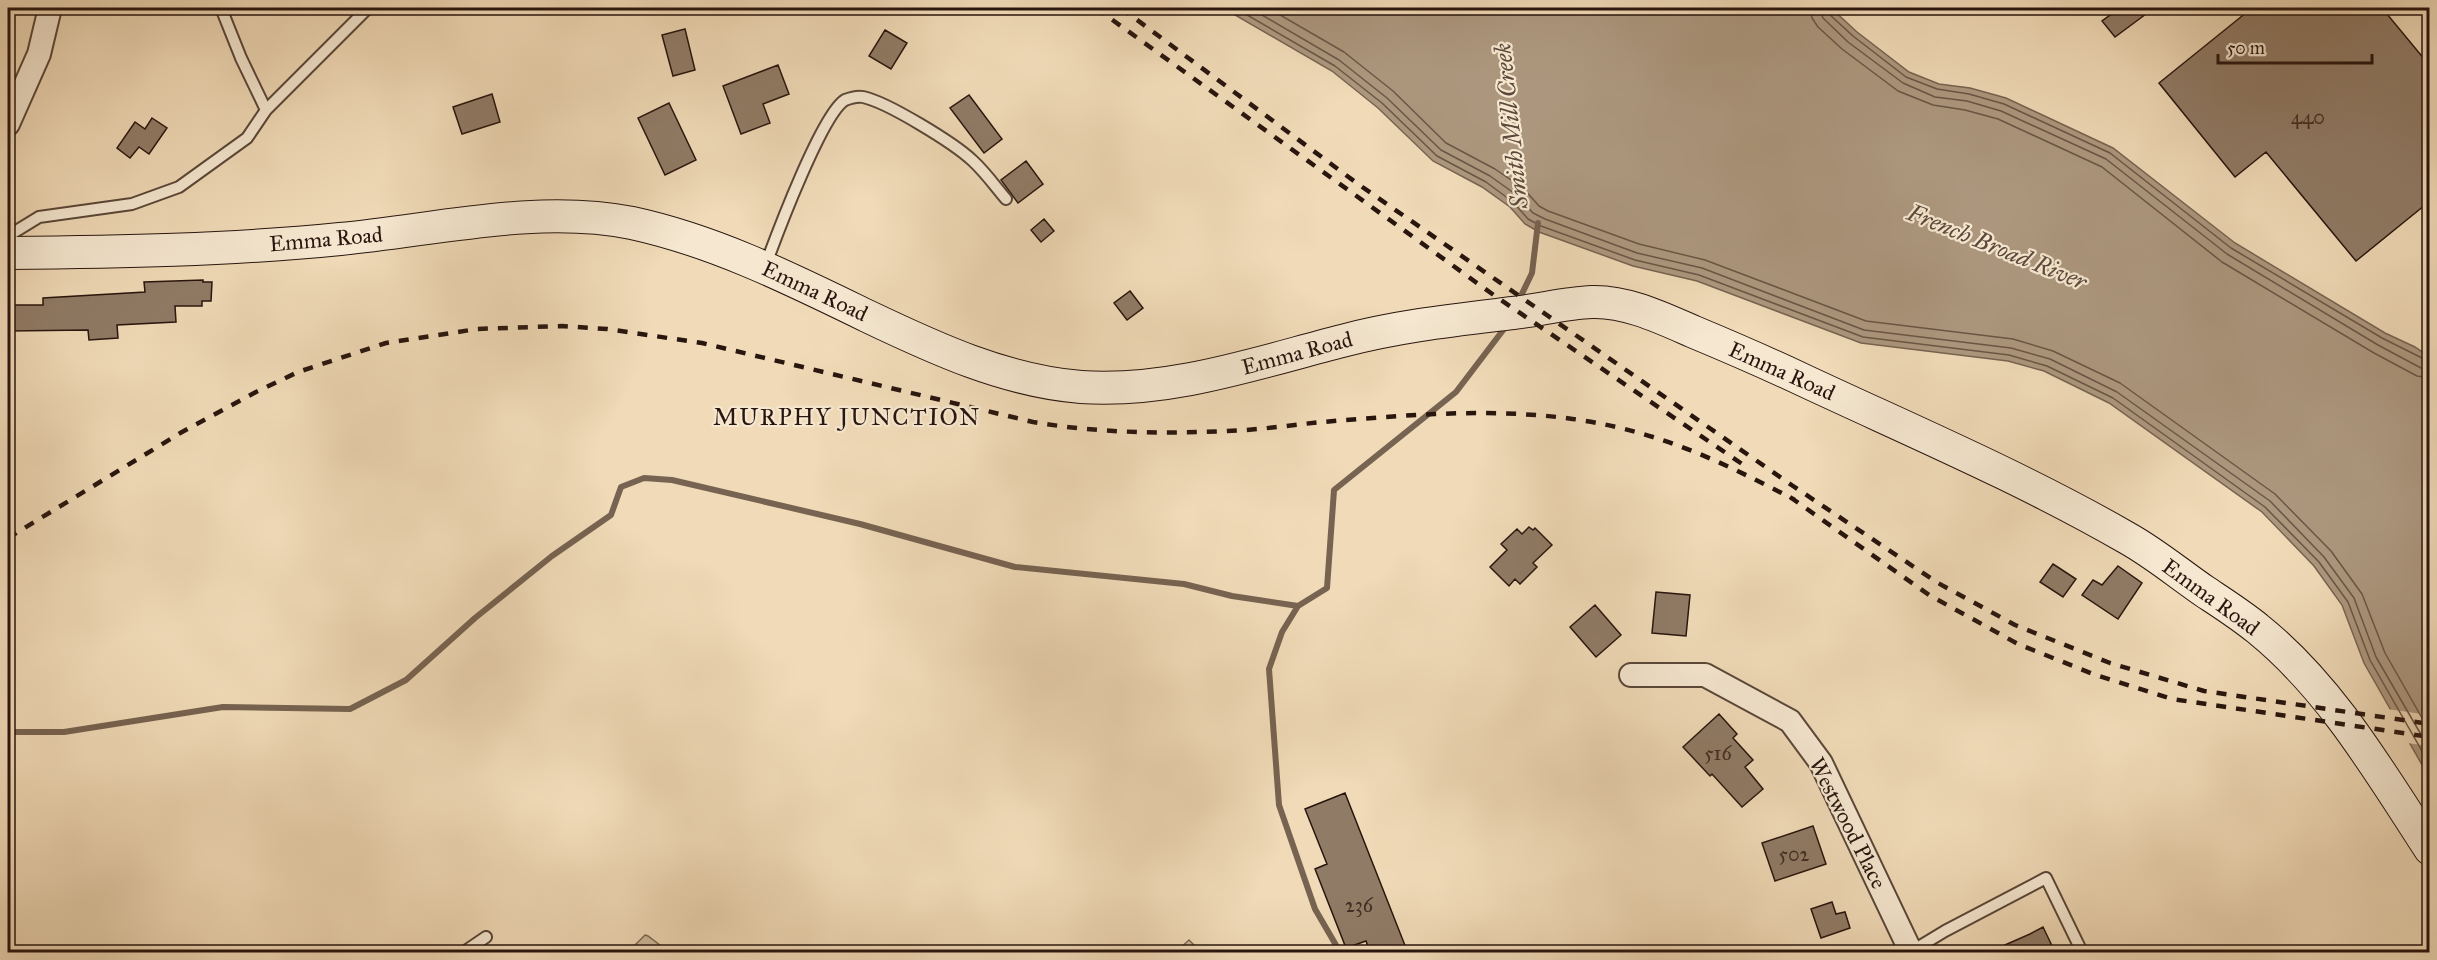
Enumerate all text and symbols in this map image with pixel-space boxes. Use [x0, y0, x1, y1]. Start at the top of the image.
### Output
scale bar [2218, 27, 2372, 65]
text: 50 m [2227, 37, 2265, 59]
water label: Smith Mill Creek [1487, 41, 1535, 211]
house number: 440 [2291, 105, 2325, 129]
water label: French Broad River [1902, 197, 2093, 297]
street label: Emma Road [268, 221, 384, 257]
street label: Emma Road [758, 255, 872, 327]
street label: Emma Road [1239, 325, 1355, 381]
street label: Emma Road [1725, 336, 1839, 406]
district label: MURPHY JUNCTION [713, 402, 981, 432]
street label: Emma Road [2157, 553, 2265, 641]
house number: 516 [1704, 741, 1732, 765]
street label: Westwood Place [1803, 753, 1893, 893]
house number: 502 [1779, 842, 1810, 866]
house number: 236 [1345, 893, 1374, 917]

